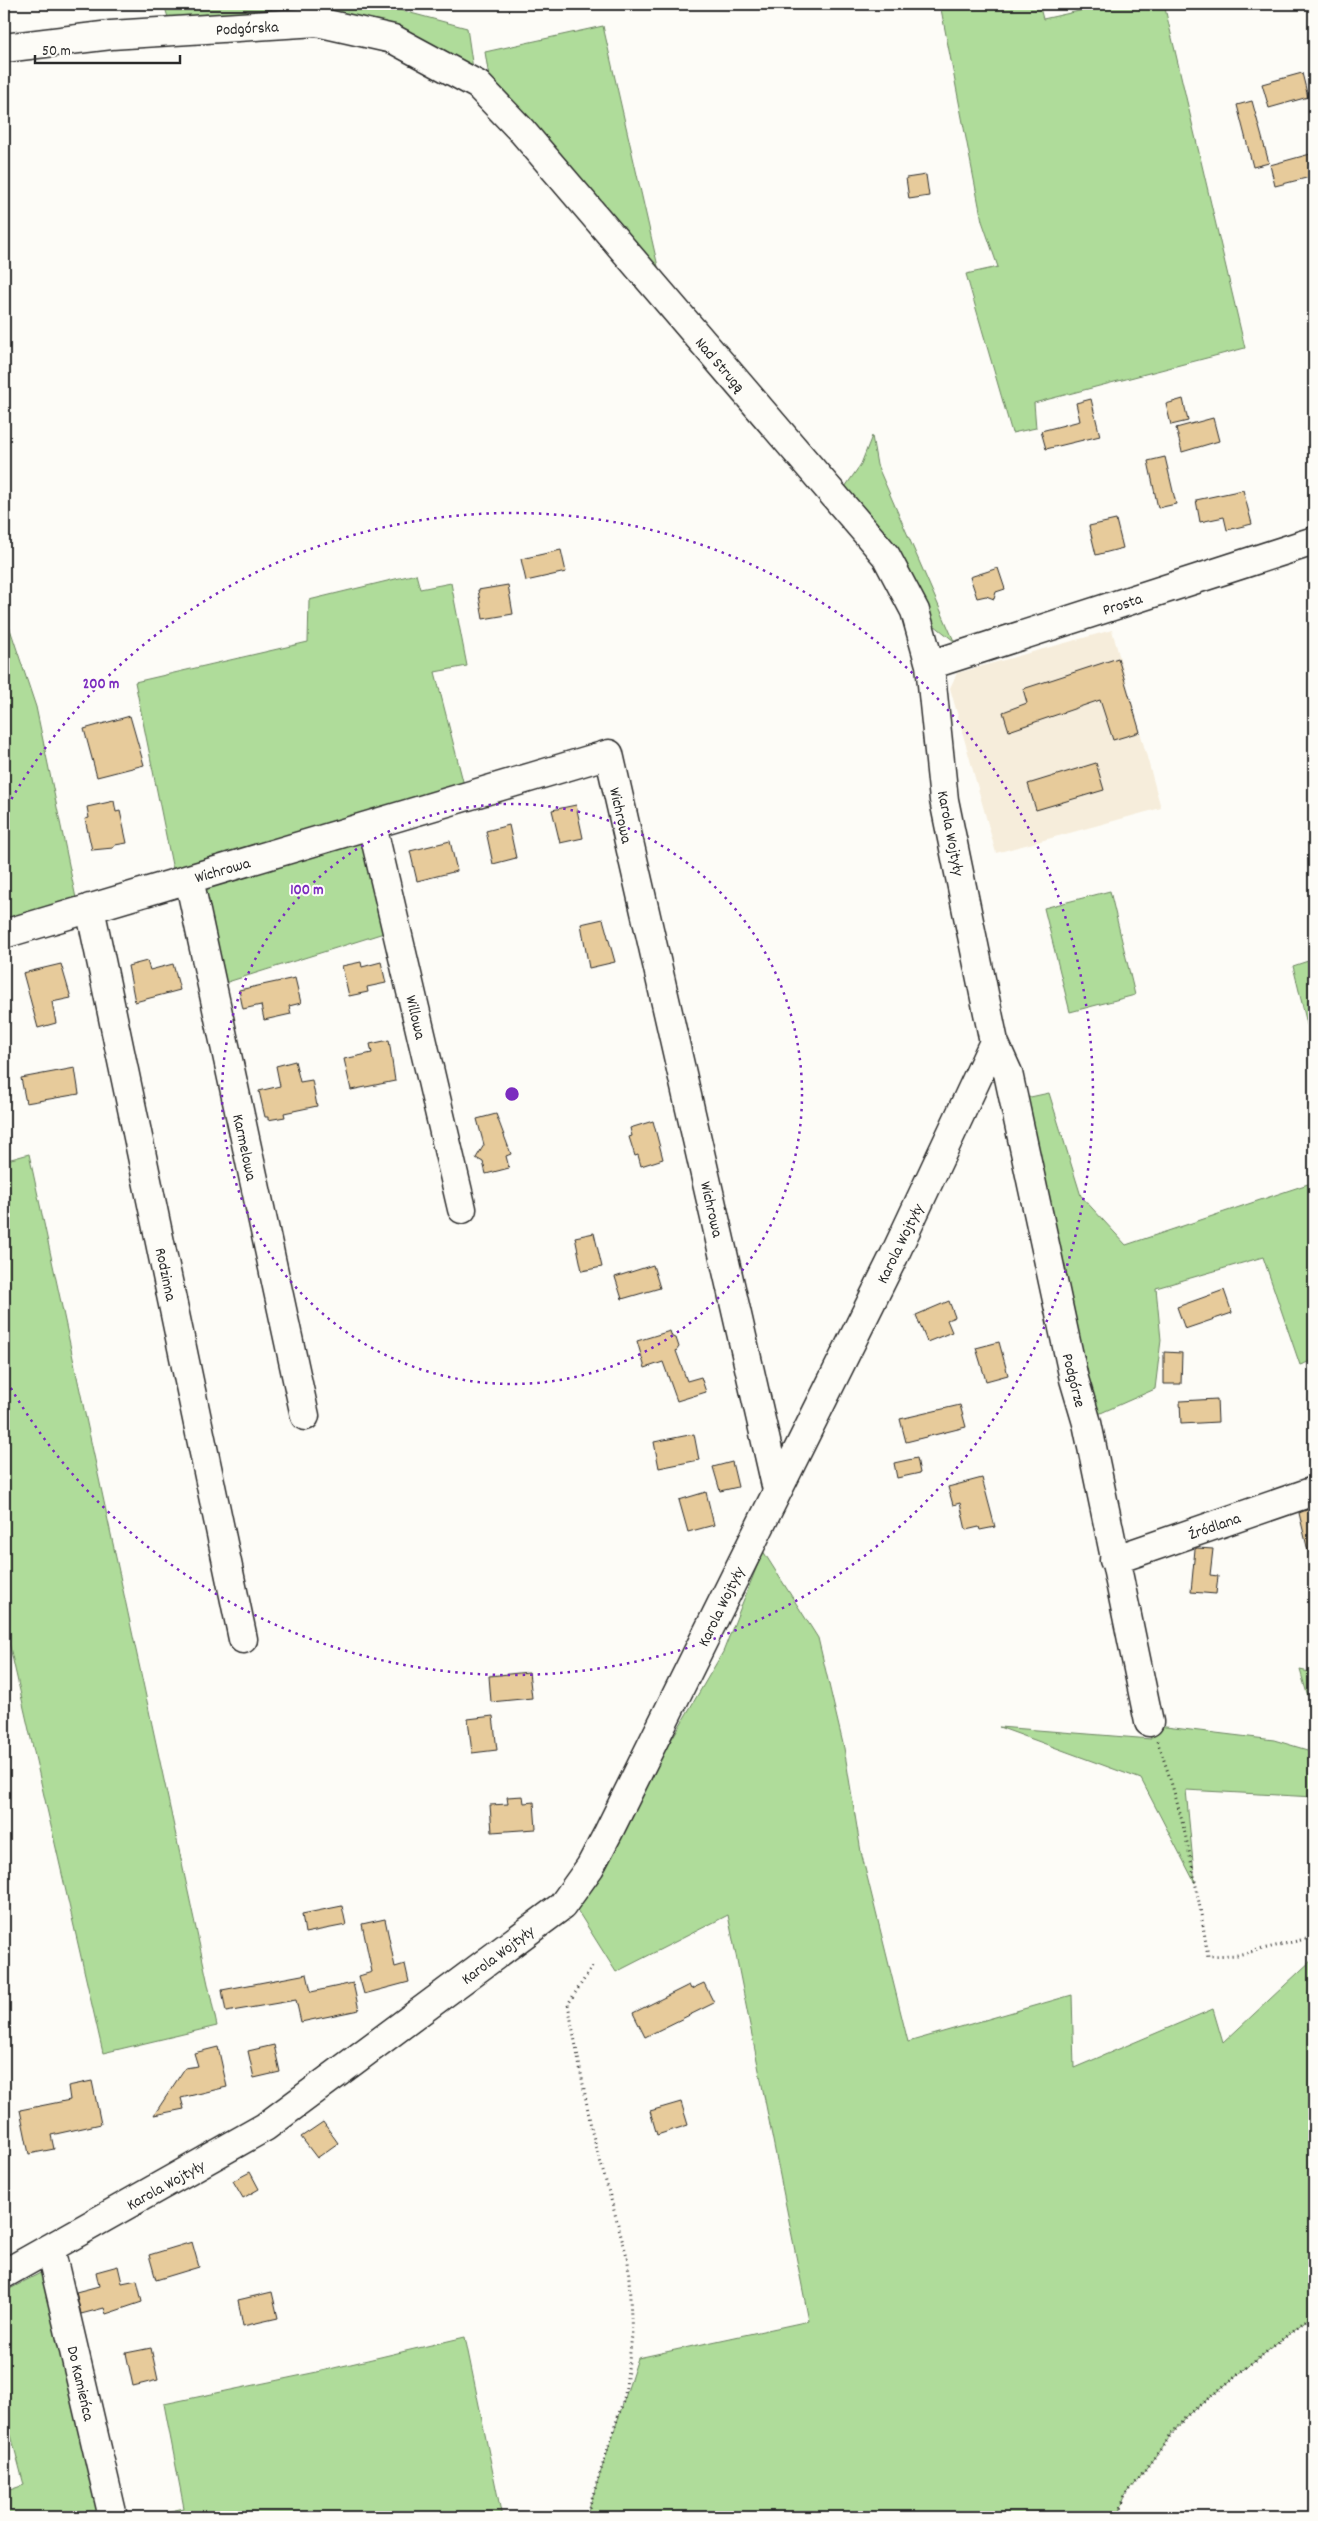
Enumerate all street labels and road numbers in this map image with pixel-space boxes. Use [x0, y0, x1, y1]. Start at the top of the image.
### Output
street label: Podgórska [215, 16, 280, 43]
street label: Nad Strugą [689, 333, 750, 398]
street label: Prosta [1100, 588, 1146, 623]
street label: Wichrowa [602, 785, 637, 846]
street label: Karola Wojtyły [930, 789, 969, 879]
street label: Wichrowa [192, 852, 254, 890]
street label: Willowa [398, 993, 431, 1042]
street label: Karmelowa [225, 1112, 262, 1183]
street label: Wichrowa [693, 1179, 728, 1240]
street label: Karola Wojtyły [872, 1200, 931, 1288]
street label: Rodzinna [148, 1246, 181, 1304]
street label: Podgórze [1055, 1351, 1090, 1410]
street label: Źródlana [1186, 1508, 1245, 1547]
street label: Karola Wojtyły [693, 1563, 752, 1651]
street label: Karola Wojtyły [457, 1921, 540, 1991]
street label: Karola Wojtyły [123, 2155, 210, 2217]
street label: Do Kamieńca [60, 2344, 99, 2424]

